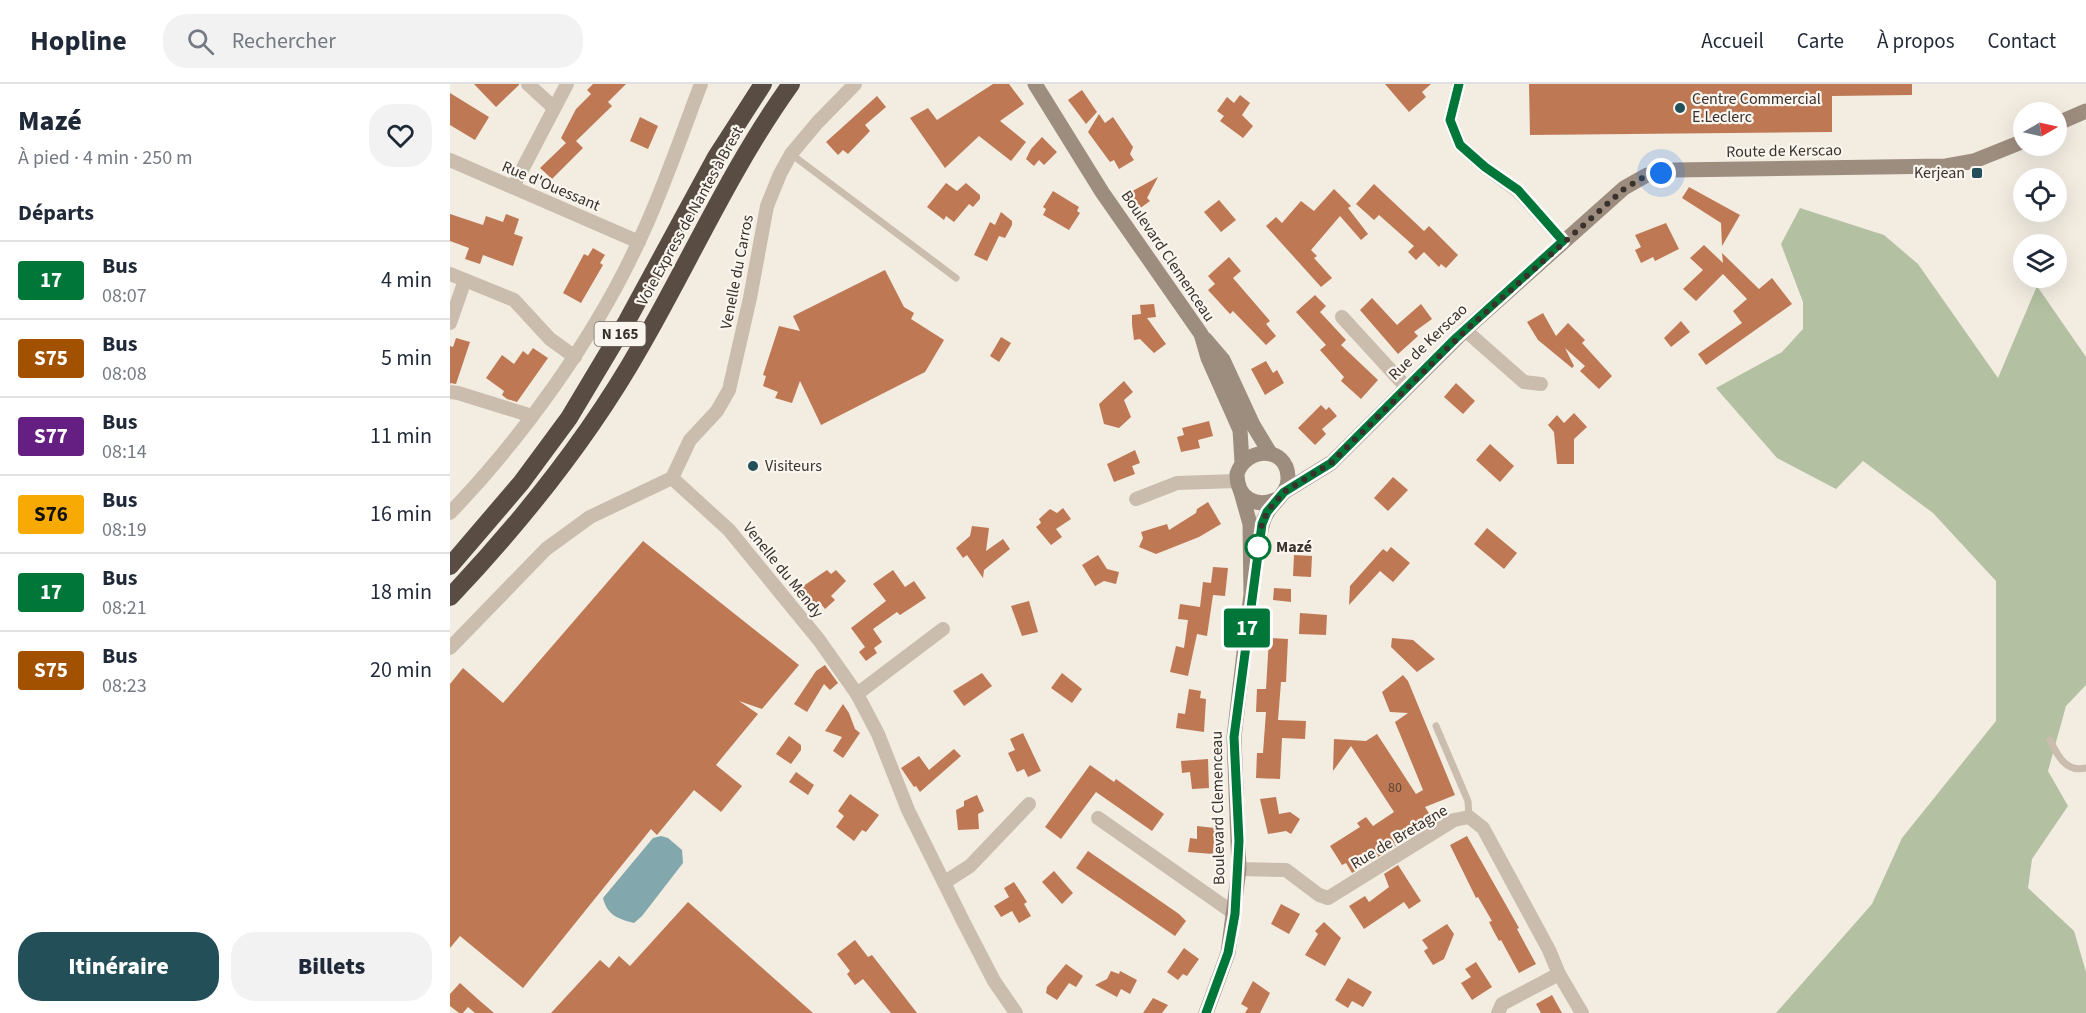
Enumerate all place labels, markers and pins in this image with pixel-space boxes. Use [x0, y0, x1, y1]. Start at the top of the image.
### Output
place label: Centre Commercial E.Leclerc [1692, 88, 1821, 128]
marker: Centre Commercial E.Leclerc [1673, 101, 1687, 115]
place label: Kerjean [1914, 162, 1965, 184]
marker: Kerjean [1970, 166, 1984, 180]
place label: Visiteurs [765, 455, 822, 477]
marker: Visiteurs [746, 459, 760, 473]
marker: Mazé [1245, 534, 1271, 560]
place label: Mazé [1276, 536, 1312, 558]

